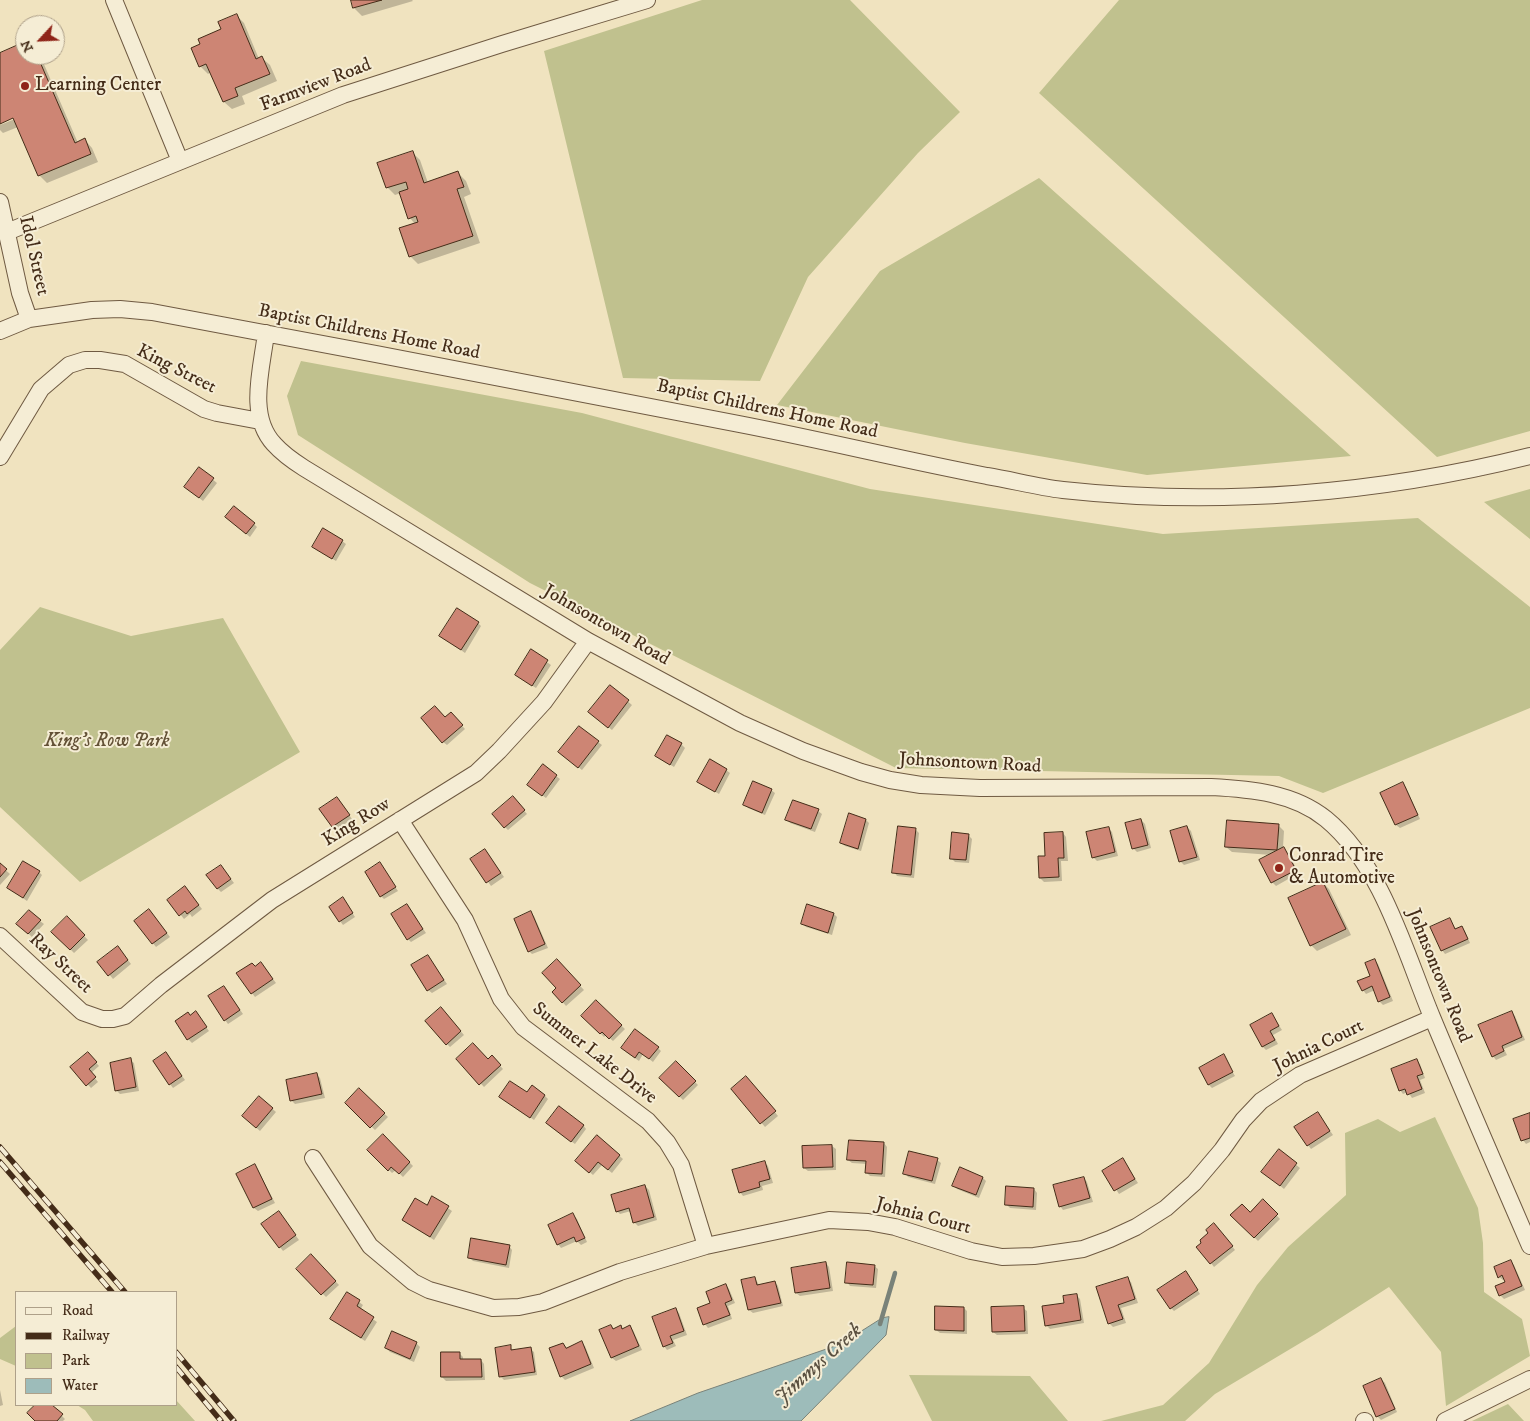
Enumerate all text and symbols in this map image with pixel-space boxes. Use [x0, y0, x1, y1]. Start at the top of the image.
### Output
north arrow [15, 15, 65, 65]
text: N [17, 37, 38, 55]
street label: Farmview Road [257, 54, 375, 118]
place label: Learning Center [35, 75, 161, 97]
marker: Learning Center [19, 80, 31, 92]
street label: Idol Street [13, 214, 53, 298]
street label: Baptist Childrens Home Road [256, 300, 482, 366]
street label: King Street [132, 340, 220, 400]
street label: Baptist Childrens Home Road [654, 375, 880, 445]
street label: Johnsontown Road [539, 581, 673, 671]
park label: King's Row Park [45, 731, 169, 753]
street label: Johnsontown Road [898, 749, 1042, 779]
street label: King Row [319, 793, 395, 853]
place label: Conrad Tire & Automotive [1289, 846, 1395, 890]
marker: Conrad Tire & Automotive [1273, 862, 1285, 874]
street label: Johnsontown Road [1401, 906, 1475, 1046]
street label: Ray Street [23, 929, 97, 999]
street label: Summer Lake Drive [527, 998, 661, 1110]
street label: Johnia Court [1270, 1015, 1368, 1079]
street label: Johnia Court [873, 1193, 973, 1241]
legend [15, 1291, 178, 1406]
text: Road [62, 1301, 93, 1320]
water label: Jimmys Creek [770, 1319, 868, 1411]
text: Railway [62, 1326, 110, 1345]
text: Park [62, 1351, 90, 1370]
text: Water [62, 1376, 98, 1395]

